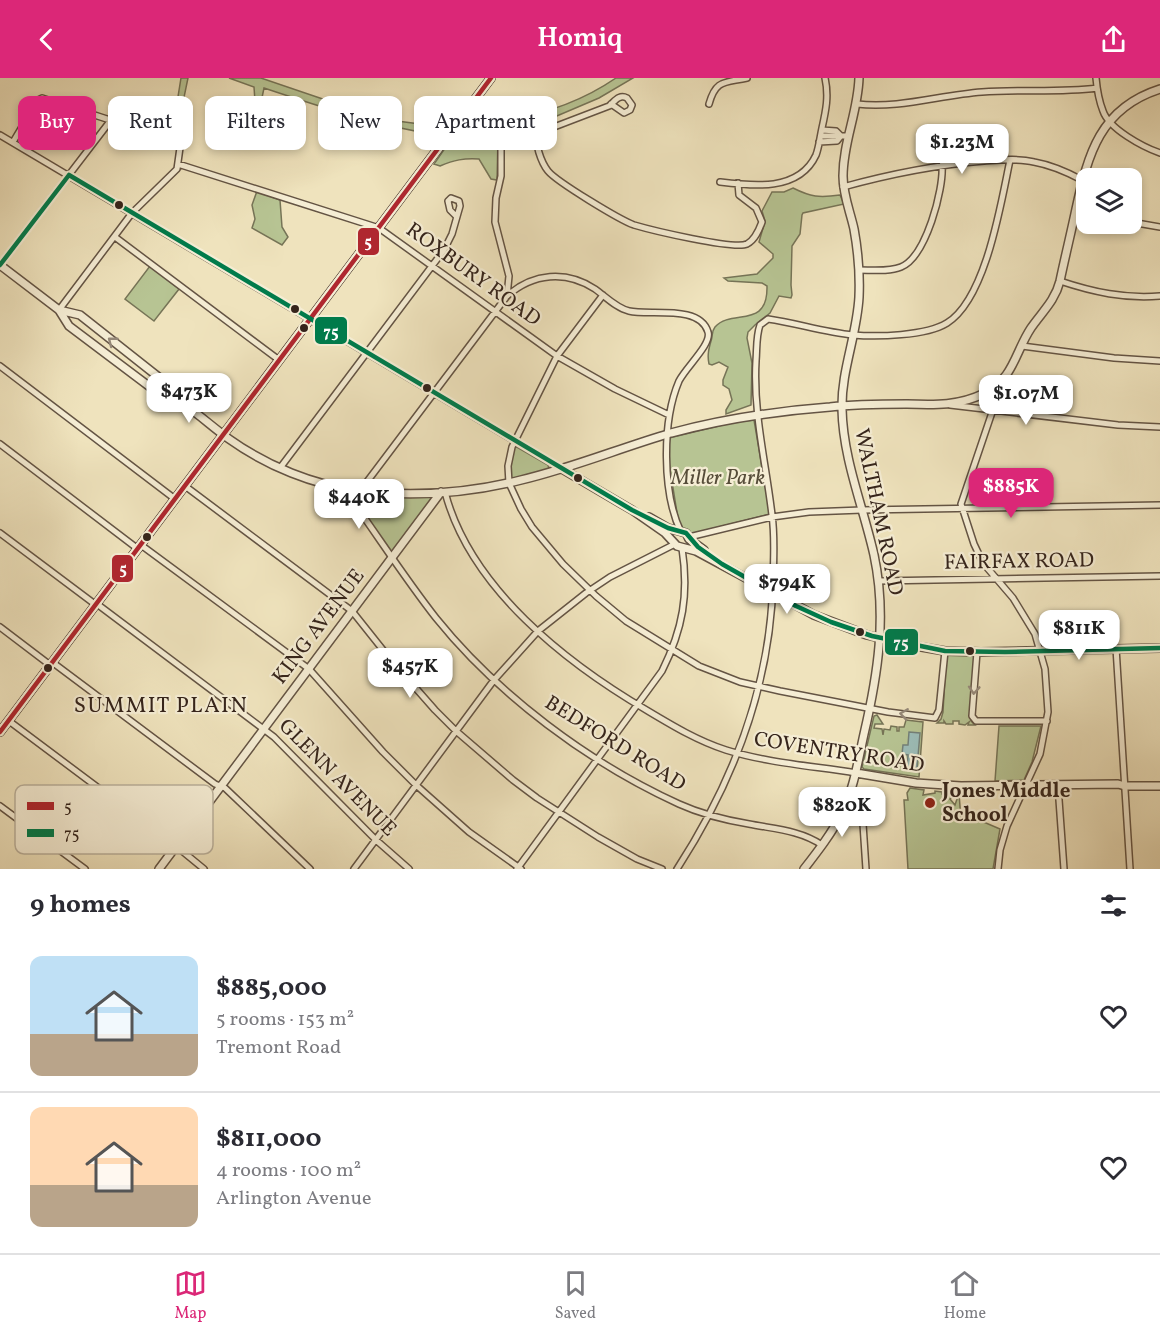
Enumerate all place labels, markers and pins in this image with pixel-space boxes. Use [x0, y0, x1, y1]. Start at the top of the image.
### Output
pin: $1.23M [913, 124, 1011, 175]
unlabelled marker [113, 199, 125, 211]
unlabelled marker [289, 303, 301, 315]
unlabelled marker [298, 322, 310, 334]
pin: $473K [147, 373, 231, 424]
pin: $1.07M [977, 375, 1075, 426]
unlabelled marker [421, 382, 433, 394]
pin: $885K [969, 468, 1053, 519]
unlabelled marker [572, 472, 584, 484]
pin: $440K [317, 479, 401, 530]
unlabelled marker [141, 531, 153, 543]
pin: $794K [745, 564, 829, 615]
pin: $811K [1037, 610, 1121, 661]
unlabelled marker [854, 626, 866, 638]
unlabelled marker [964, 645, 976, 657]
pin: $457K [368, 648, 452, 699]
unlabelled marker [42, 662, 54, 674]
place label: Jones Middle School [941, 777, 1070, 830]
pin: $820K [800, 787, 884, 838]
marker: Jones Middle School [923, 796, 937, 810]

